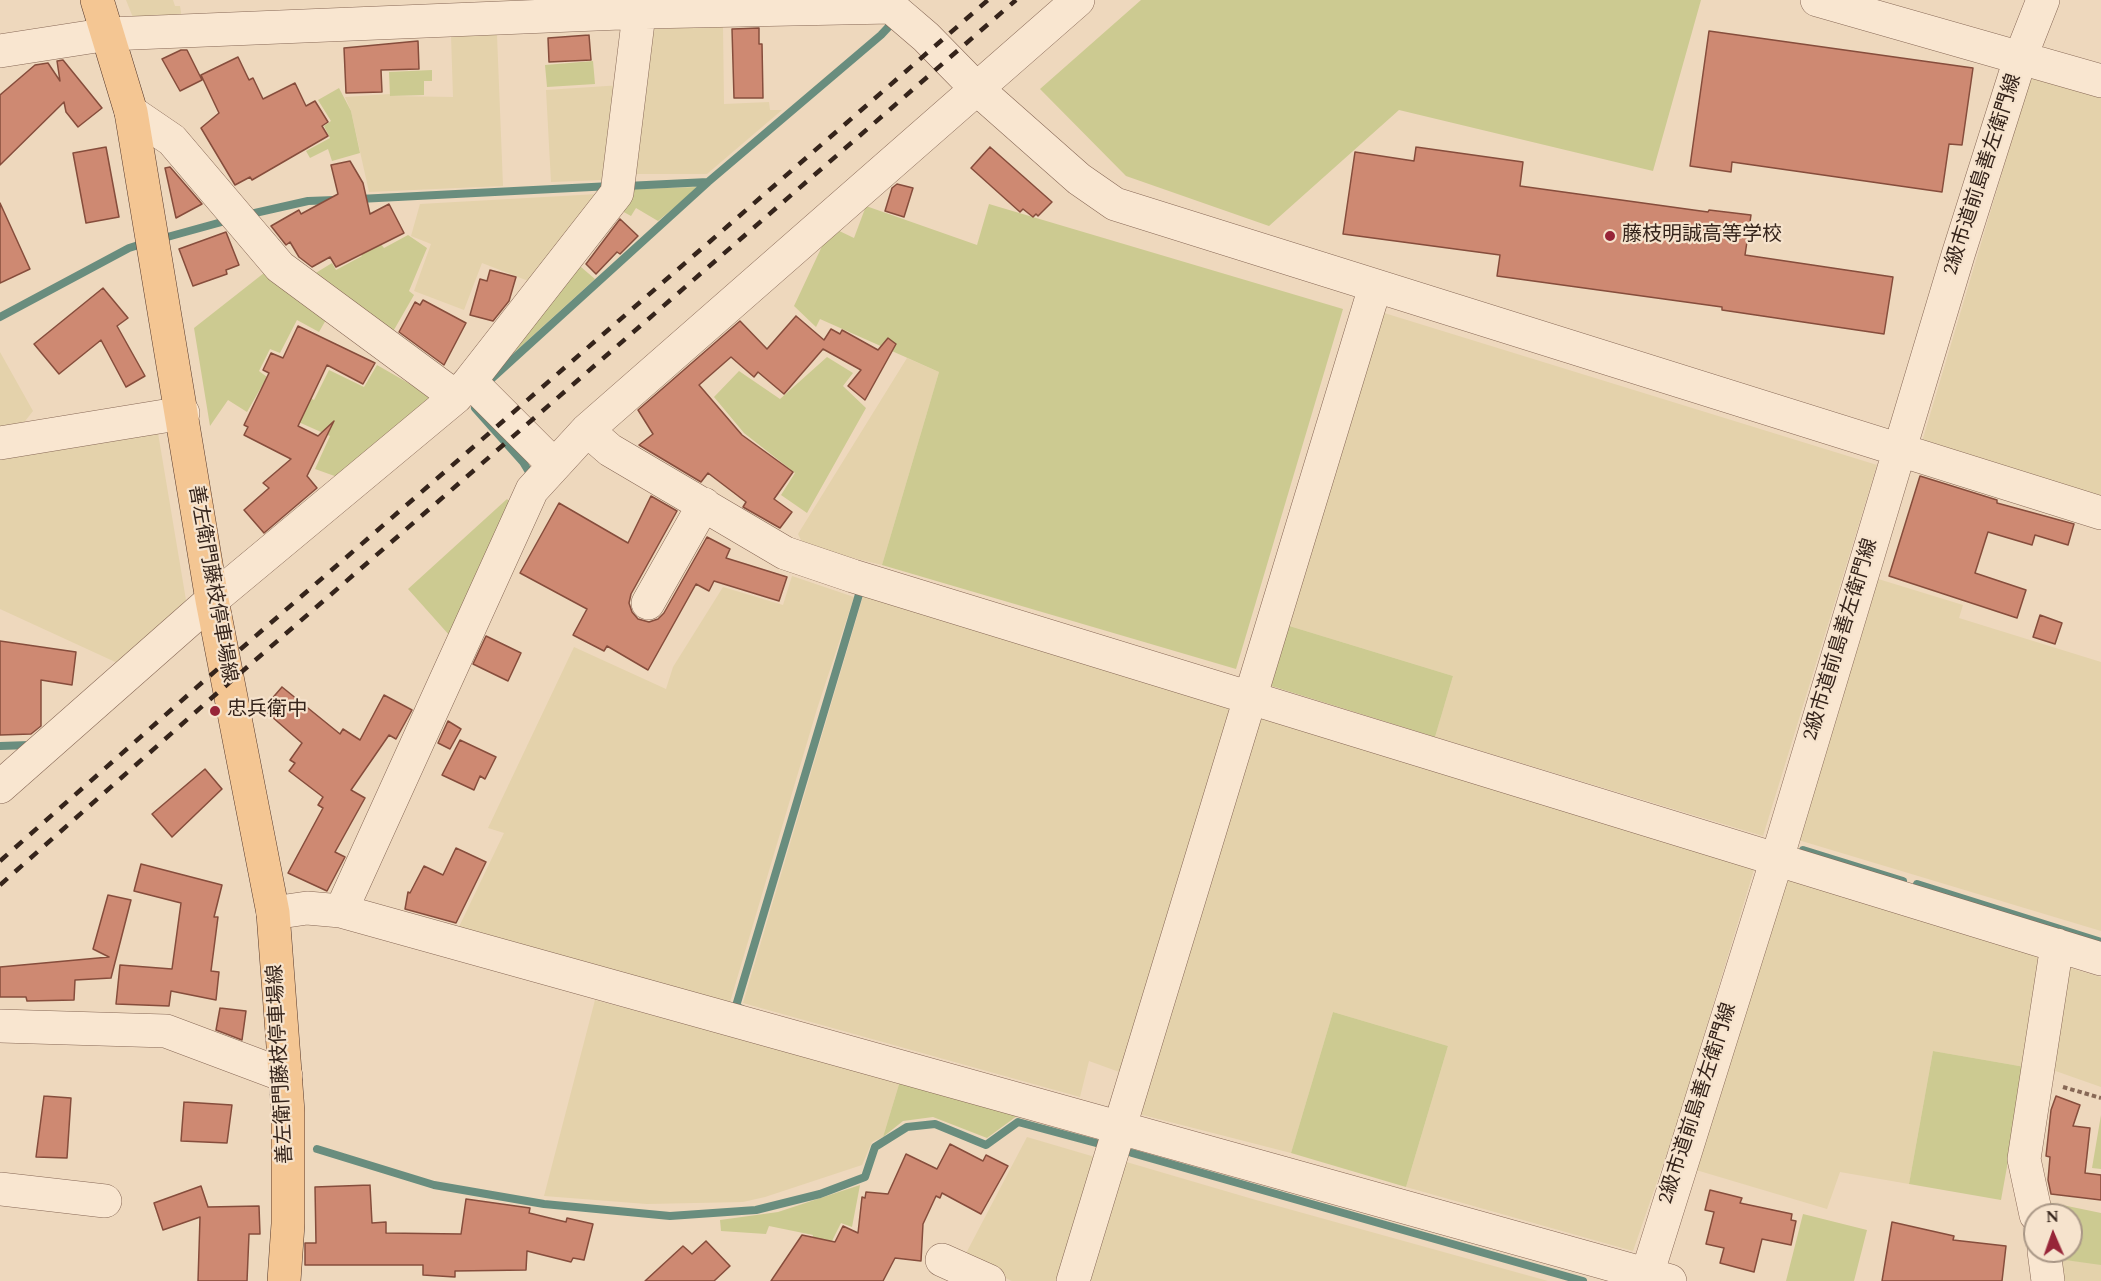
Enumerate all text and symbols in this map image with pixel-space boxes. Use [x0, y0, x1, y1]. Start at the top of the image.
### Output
street label: 2級市道前島善左衛門線 [1940, 71, 2028, 279]
place label: 藤枝明誠高等学校 [1622, 224, 1782, 248]
marker: 藤枝明誠高等学校 [1603, 229, 1617, 243]
street label: 善左衛門藤枝停車場線 [182, 483, 240, 685]
street label: 2級市道前島善左衛門線 [1800, 536, 1884, 744]
place label: 忠兵衛中 [227, 699, 307, 723]
marker: 忠兵衛中 [208, 704, 222, 718]
street label: 善左衛門藤枝停車場線 [265, 964, 299, 1164]
street label: 2級市道前島善左衛門線 [1655, 1000, 1743, 1208]
north arrow [2023, 1203, 2083, 1263]
text: N [2045, 1205, 2059, 1229]

